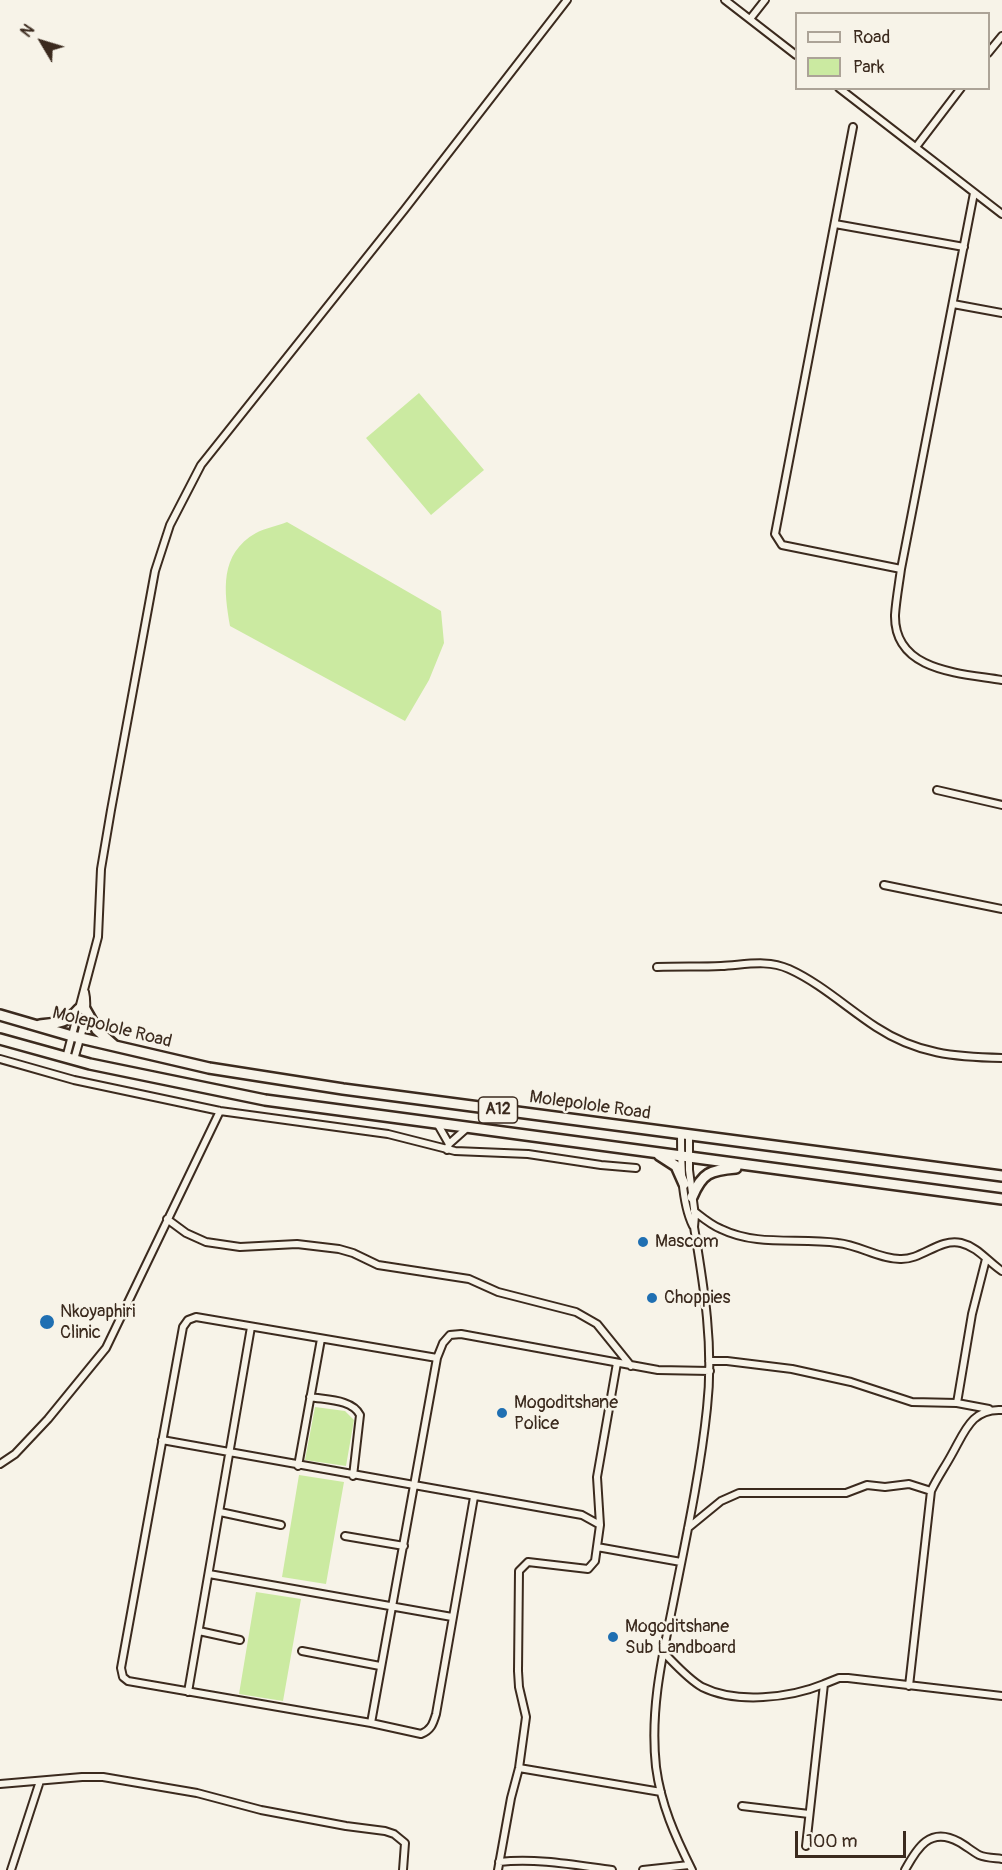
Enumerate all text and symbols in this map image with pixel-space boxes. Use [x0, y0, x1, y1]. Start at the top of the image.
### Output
north arrow [12, 12, 72, 72]
legend [795, 12, 990, 90]
text: N [17, 21, 39, 41]
text: Road [853, 26, 890, 49]
text: Park [853, 56, 885, 79]
street label: Molepolole Road [50, 1003, 174, 1053]
street label: Molepolole Road [528, 1087, 652, 1125]
road number: A12 [478, 1097, 518, 1123]
place label: Mascom [655, 1231, 719, 1253]
marker: Mascom [636, 1235, 650, 1249]
place label: Choppies [664, 1287, 731, 1309]
marker: Choppies [645, 1291, 659, 1305]
place label: Nkoyaphiri Clinic [60, 1301, 135, 1344]
marker: Nkoyaphiri Clinic [38, 1313, 56, 1331]
place label: Mogoditshane Police [514, 1392, 618, 1434]
marker: Mogoditshane Police [495, 1406, 509, 1420]
place label: Mogoditshane Sub Landboard [625, 1616, 736, 1658]
marker: Mogoditshane Sub Landboard [606, 1630, 620, 1644]
scale bar [798, 1819, 909, 1857]
text: 100 m [806, 1830, 858, 1853]

